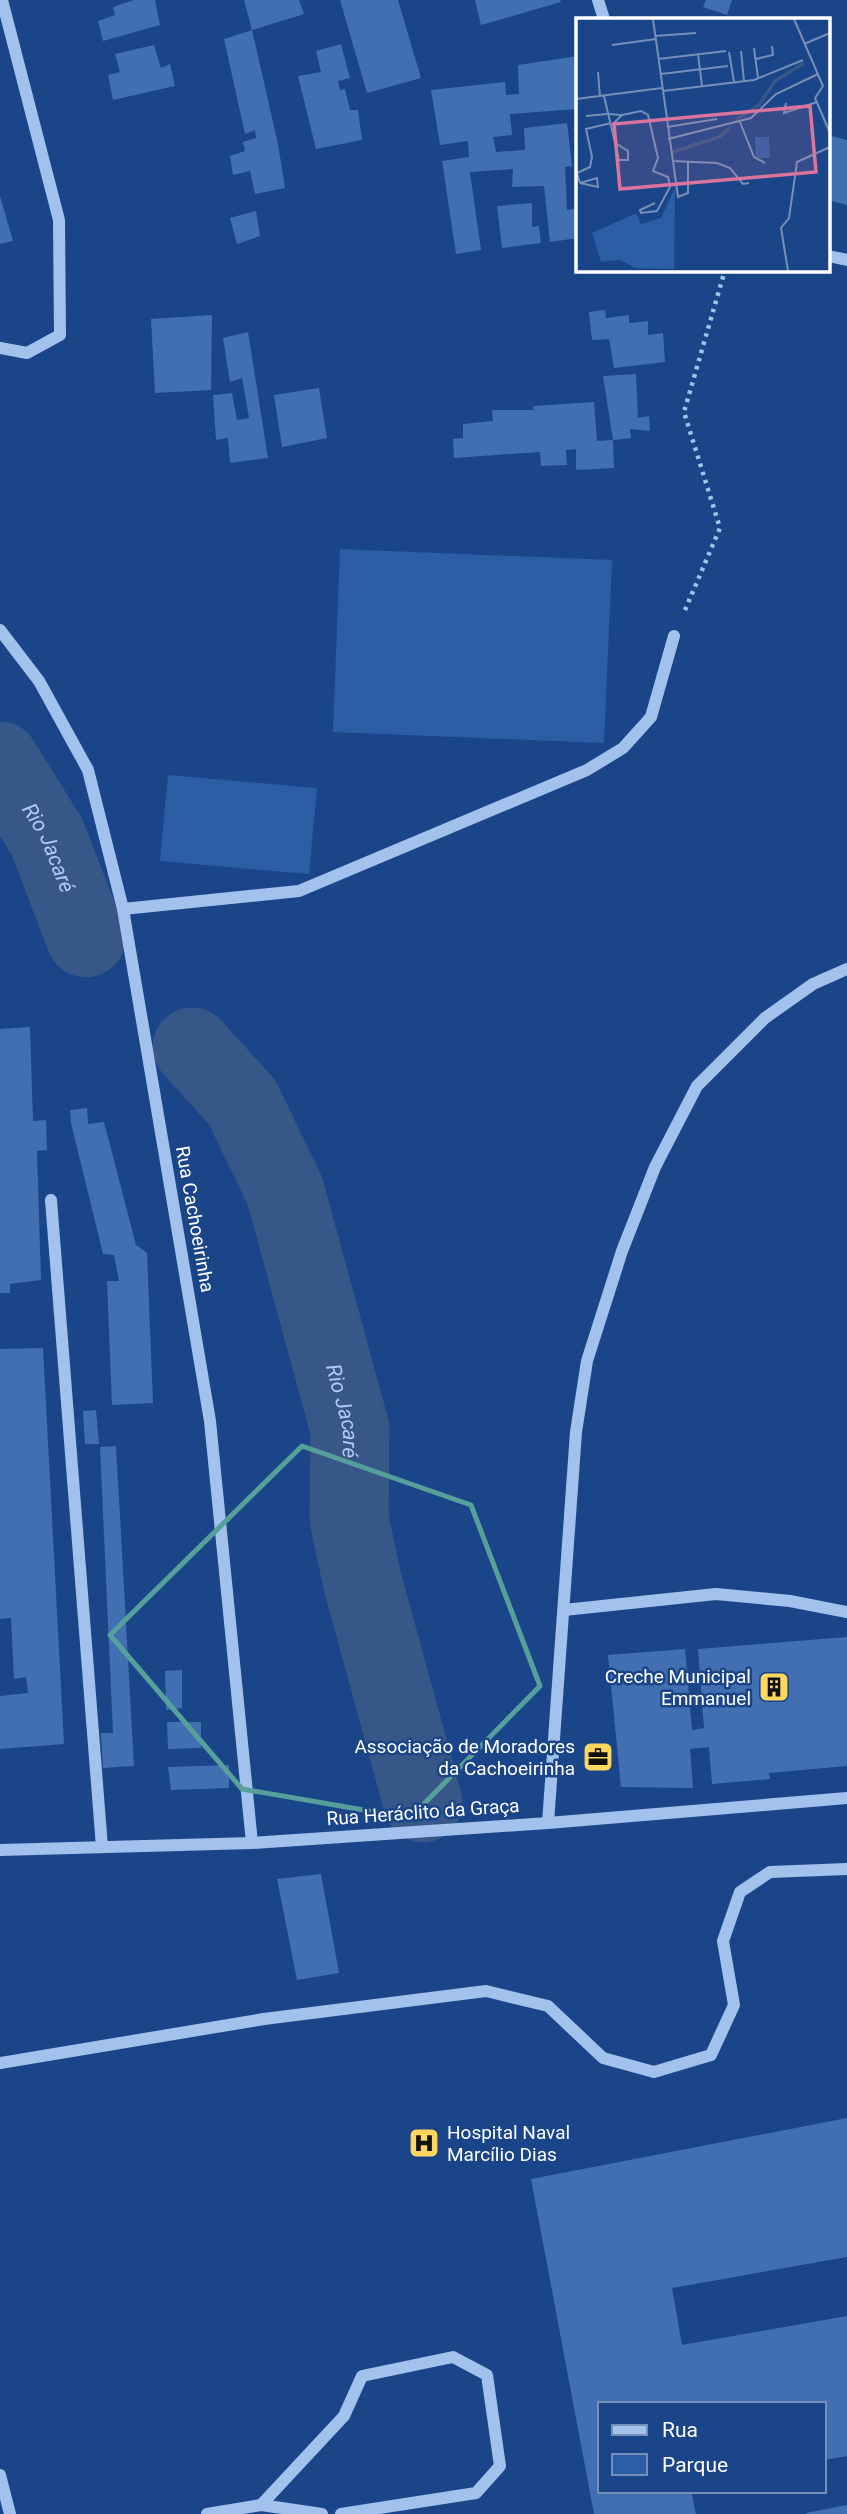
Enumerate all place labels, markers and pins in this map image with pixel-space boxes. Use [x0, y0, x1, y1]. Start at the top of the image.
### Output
place label: Creche Municipal Emmanuel [605, 1665, 751, 1710]
building icon: Creche Municipal Emmanuel [757, 1670, 791, 1704]
place label: Associação de Moradores da Cachoeirinha [354, 1735, 575, 1780]
office icon: Associação de Moradores da Cachoeirinha [581, 1740, 615, 1774]
place label: Hospital Naval Marcílio Dias [447, 2121, 570, 2166]
hospital icon: Hospital Naval Marcílio Dias [407, 2126, 441, 2160]

